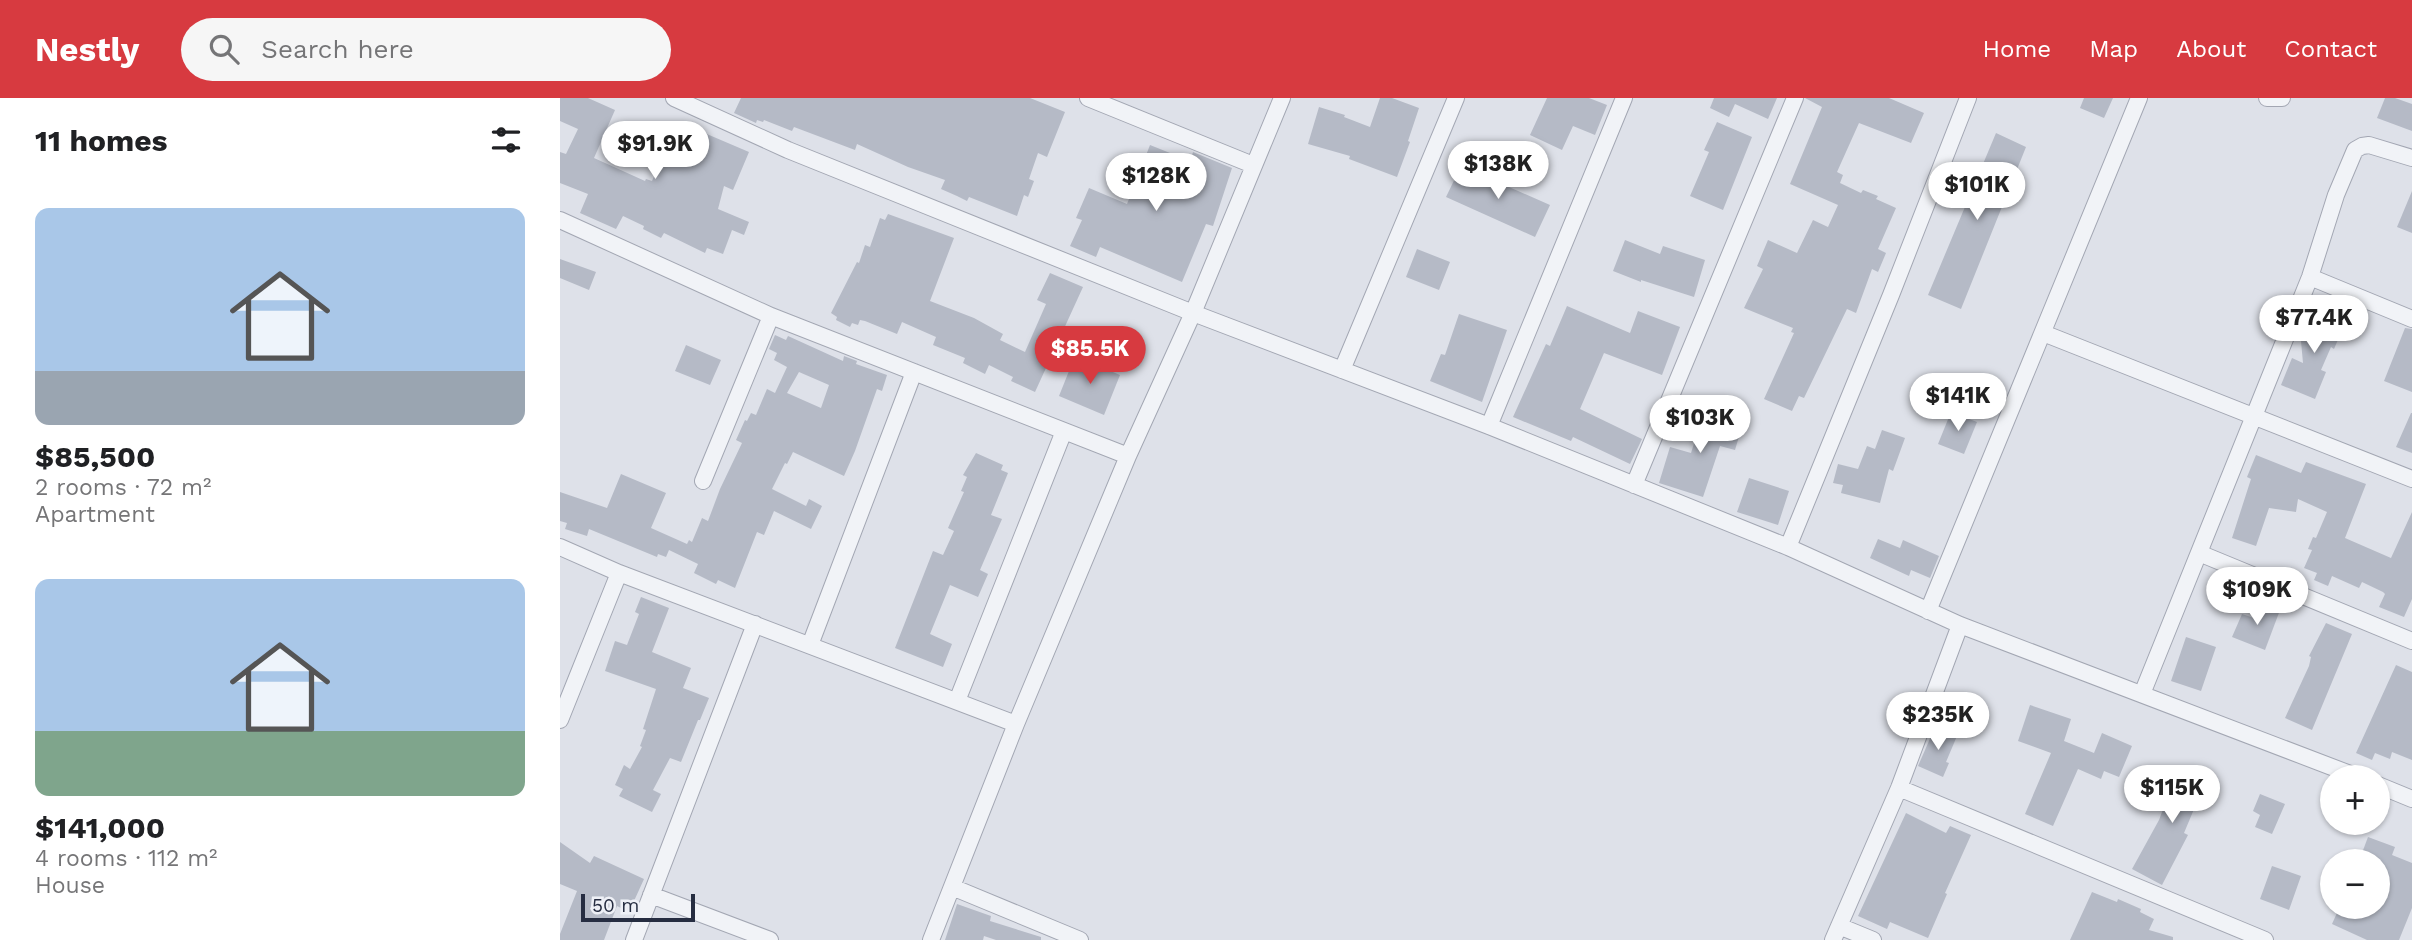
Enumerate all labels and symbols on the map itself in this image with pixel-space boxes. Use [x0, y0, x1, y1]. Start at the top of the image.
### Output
pin: $91.9K [598, 122, 712, 181]
pin: $138K [1449, 141, 1547, 201]
pin: $128K [1107, 153, 1205, 213]
pin: $101K [1928, 162, 2026, 222]
pin: $77.4K [2257, 296, 2371, 355]
pin: $85.5K [1033, 327, 1147, 386]
pin: $141K [1909, 374, 2007, 433]
pin: $103K [1651, 396, 1749, 455]
pin: $109K [2208, 568, 2306, 627]
pin: $235K [1889, 692, 1987, 752]
pin: $115K [2123, 766, 2221, 825]
scale bar [581, 891, 695, 923]

